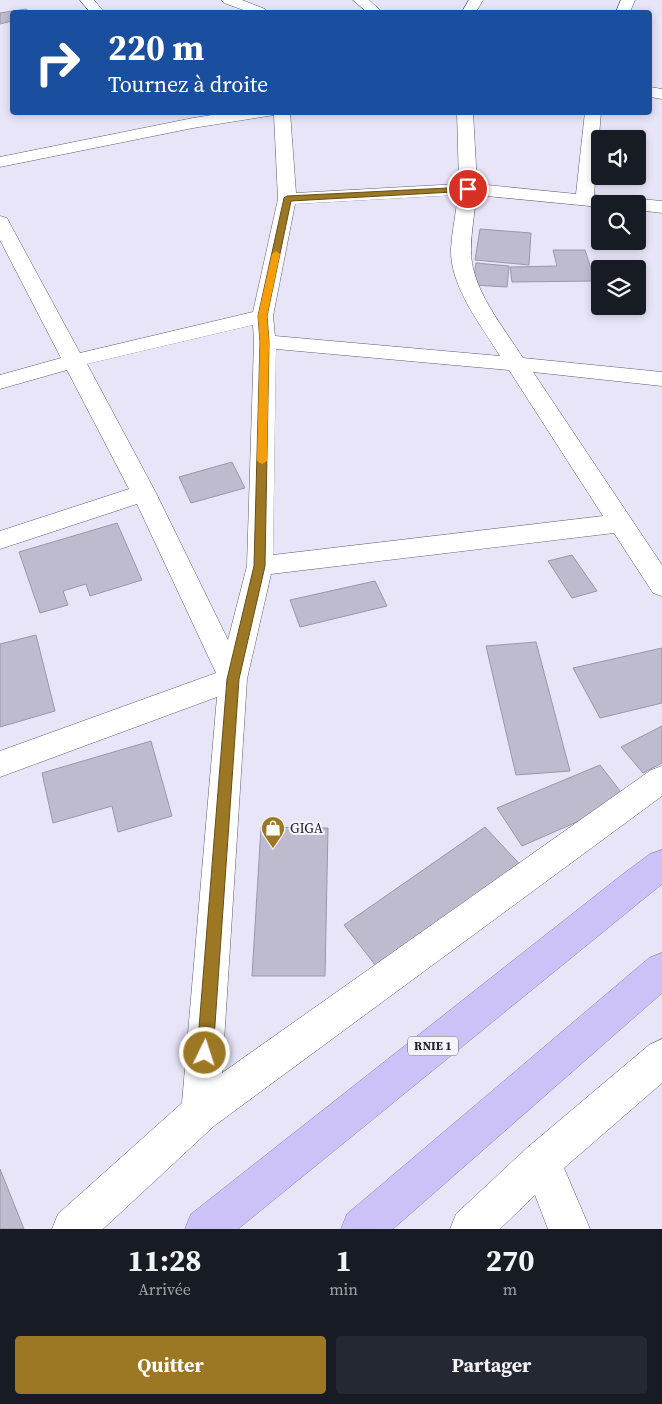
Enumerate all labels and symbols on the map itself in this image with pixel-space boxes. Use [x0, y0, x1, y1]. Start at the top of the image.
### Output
pin [447, 168, 489, 210]
shop icon: GIGA [260, 815, 286, 849]
place label: GIGA [290, 818, 324, 838]
position arrow [178, 1026, 230, 1078]
road number: RNIE 1 [408, 1036, 458, 1056]

